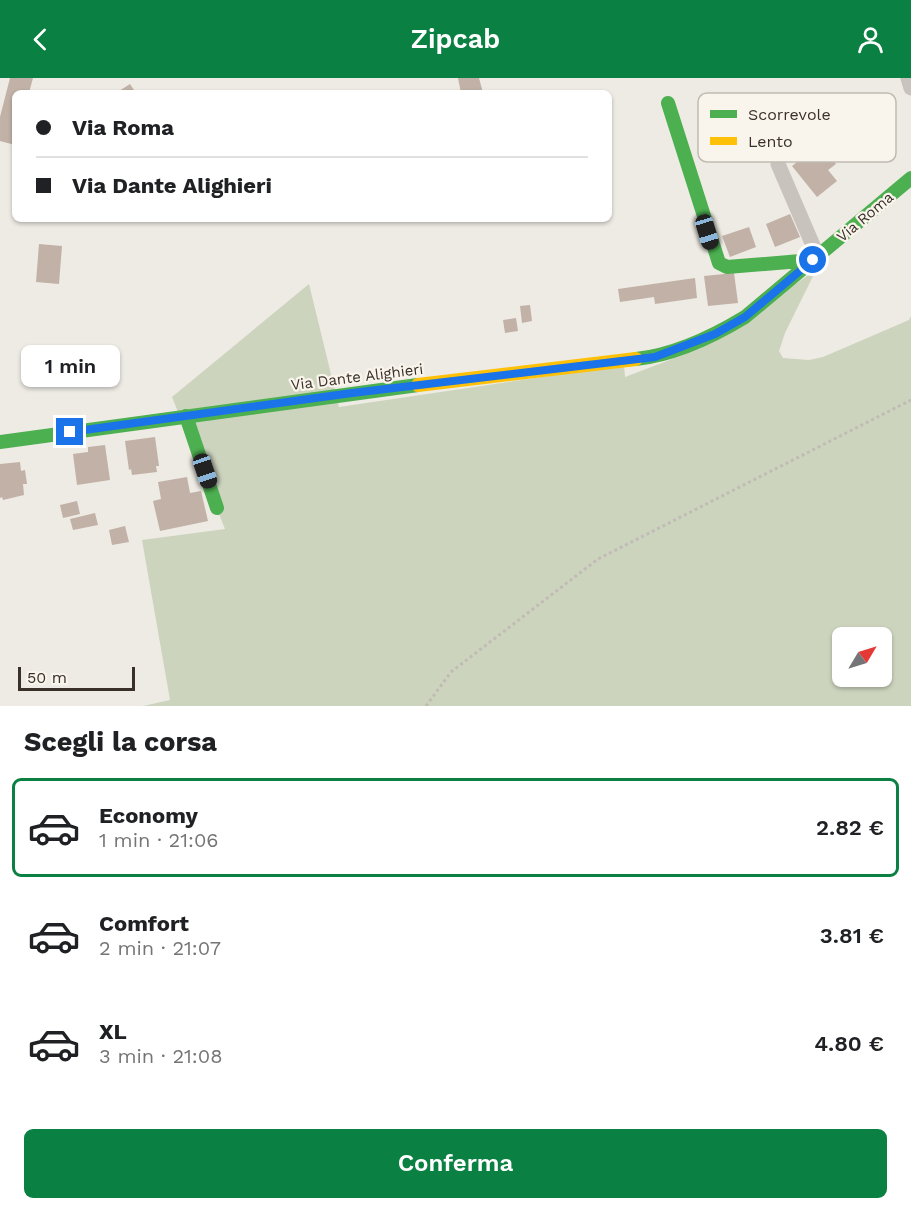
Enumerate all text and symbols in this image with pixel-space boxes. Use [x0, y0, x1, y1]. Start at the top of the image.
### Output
icon: back [24, 23, 57, 56]
text: Zipcab [411, 23, 500, 55]
icon: person [854, 23, 887, 56]
legend [698, 93, 896, 162]
text: Scorrevole [748, 105, 831, 124]
text: Via Roma [72, 115, 174, 140]
text: Lento [748, 132, 793, 151]
text: Via Dante Alighieri [72, 173, 272, 198]
street label: Via Roma [833, 188, 897, 246]
car [693, 212, 721, 252]
route start [799, 246, 826, 273]
callout: 1 min [20, 345, 119, 387]
text: 1 min [45, 354, 96, 378]
street label: Via Dante Alighieri [290, 360, 424, 394]
route end [56, 418, 83, 445]
car [191, 451, 219, 491]
north arrow [832, 627, 892, 687]
map controls [832, 627, 892, 687]
scale bar [18, 664, 135, 692]
text: 50 m [27, 668, 67, 687]
text: Scegli la corsa [24, 726, 217, 758]
icon: car [27, 801, 81, 855]
text: Economy [99, 803, 198, 828]
text: 2.82 € [816, 815, 884, 840]
text: 1 min · 21:06 [99, 828, 219, 852]
icon: car [27, 909, 81, 963]
text: Comfort [99, 911, 189, 936]
text: 3.81 € [820, 923, 884, 948]
text: 2 min · 21:07 [99, 936, 221, 960]
icon: car [27, 1017, 81, 1071]
text: XL [99, 1019, 127, 1044]
text: 4.80 € [814, 1031, 884, 1056]
text: 3 min · 21:08 [99, 1044, 223, 1068]
button: Conferma [24, 1129, 887, 1198]

